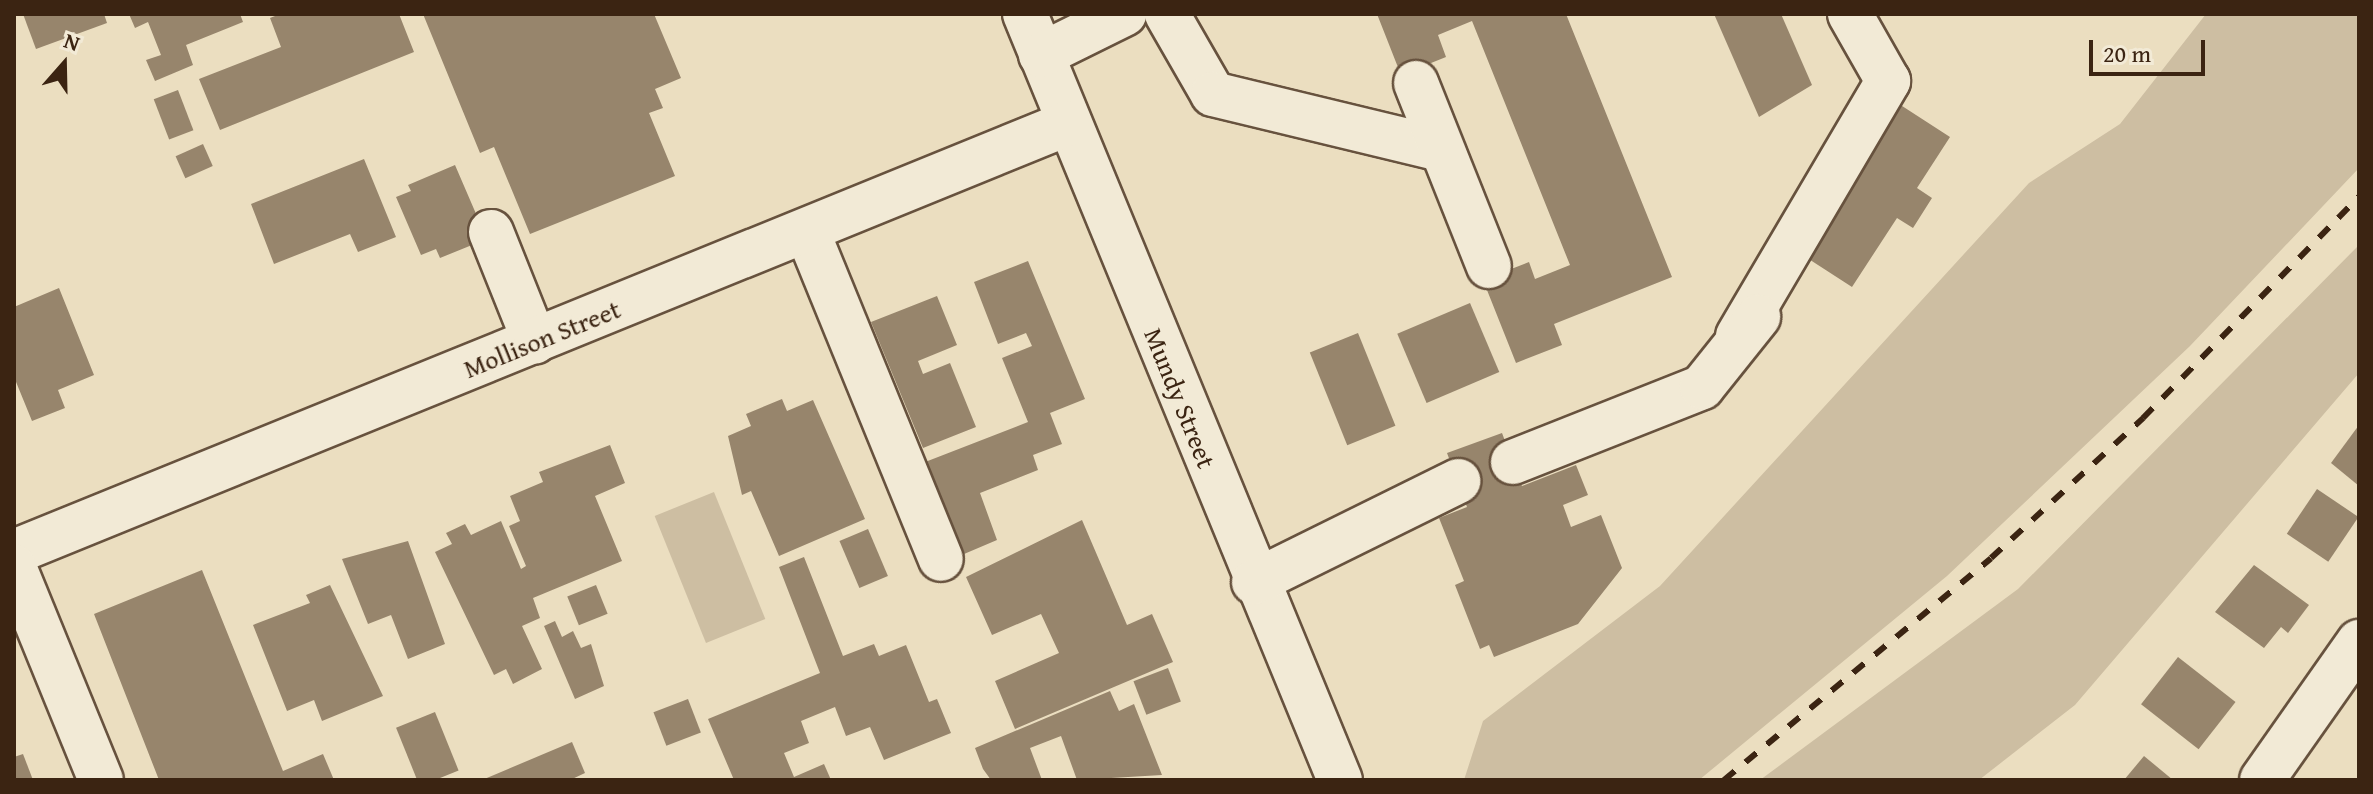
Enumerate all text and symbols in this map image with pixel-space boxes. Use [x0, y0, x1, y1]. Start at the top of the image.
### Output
north arrow [24, 24, 104, 104]
text: N [60, 24, 85, 59]
scale bar [2093, 24, 2209, 74]
text: 20 m [2103, 36, 2151, 71]
street label: Mollison Street [459, 293, 625, 385]
street label: Mundy Street [1138, 323, 1222, 473]

